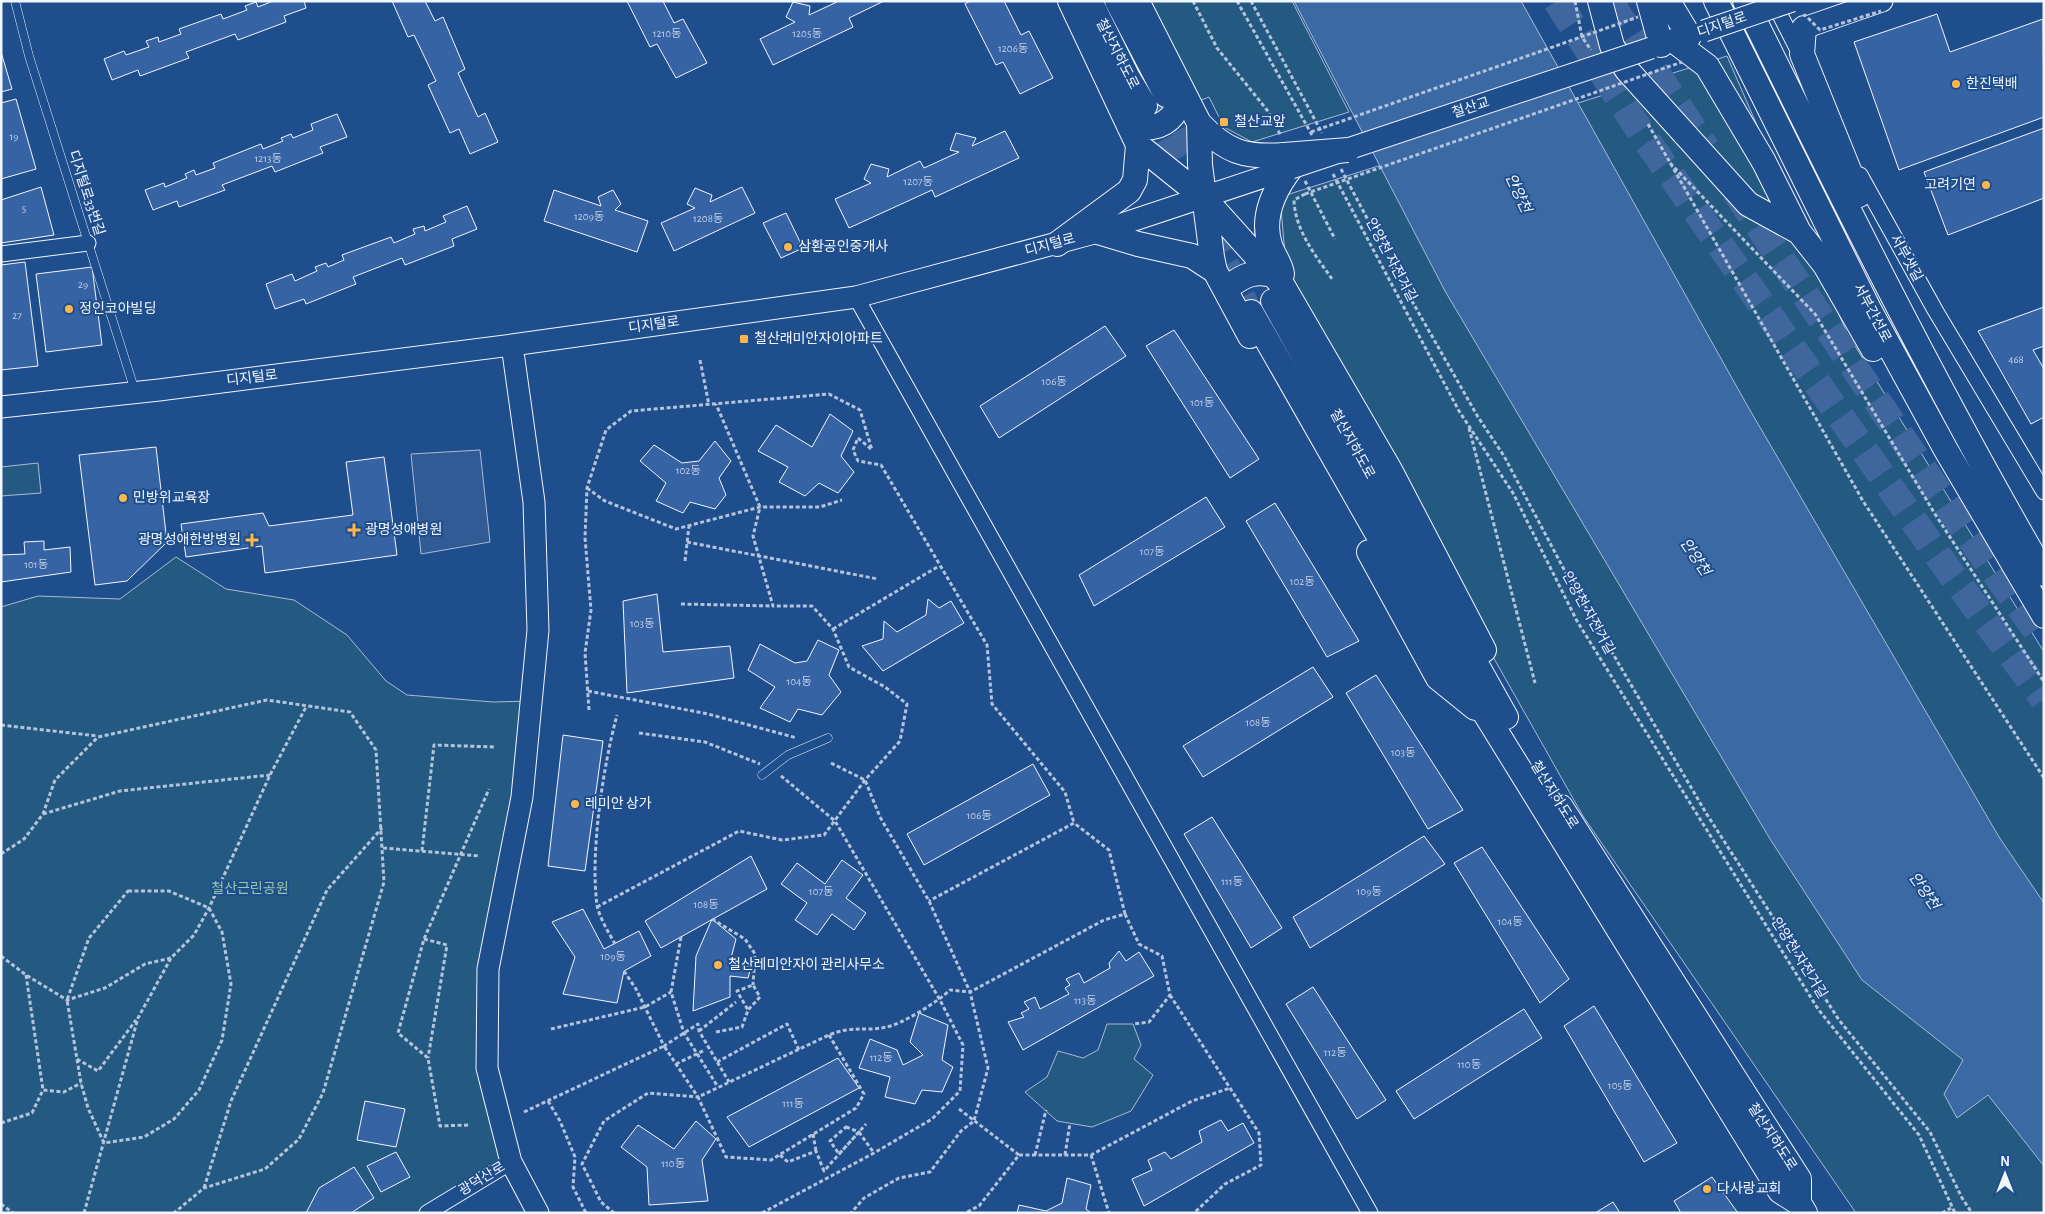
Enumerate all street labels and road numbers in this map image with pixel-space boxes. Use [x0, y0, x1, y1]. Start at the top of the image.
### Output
street label: 디지털로 [1695, 9, 1749, 40]
street label: 철산지하도로 [1093, 16, 1142, 92]
street label: 철산교 [1450, 94, 1492, 121]
street label: 디지털로33번길 [66, 148, 107, 237]
street label: 안양천 자전거길 [1363, 215, 1421, 304]
street label: 디지털로 [1023, 231, 1077, 258]
street label: 서부샛길 [1887, 232, 1925, 284]
street label: 서부간선로 [1851, 281, 1894, 345]
street label: 디지털로 [627, 313, 681, 336]
street label: 디지털로 [225, 367, 279, 388]
street label: 철산지하도로 [1327, 406, 1378, 481]
street label: 안양천 자전거길 [1559, 568, 1618, 657]
street label: 철산지하도로 [1528, 758, 1581, 832]
street label: 안양천 자전거길 [1769, 914, 1831, 1001]
street label: 철산지하도로 [1745, 1100, 1800, 1173]
street label: 광덕산로 [456, 1159, 508, 1198]

